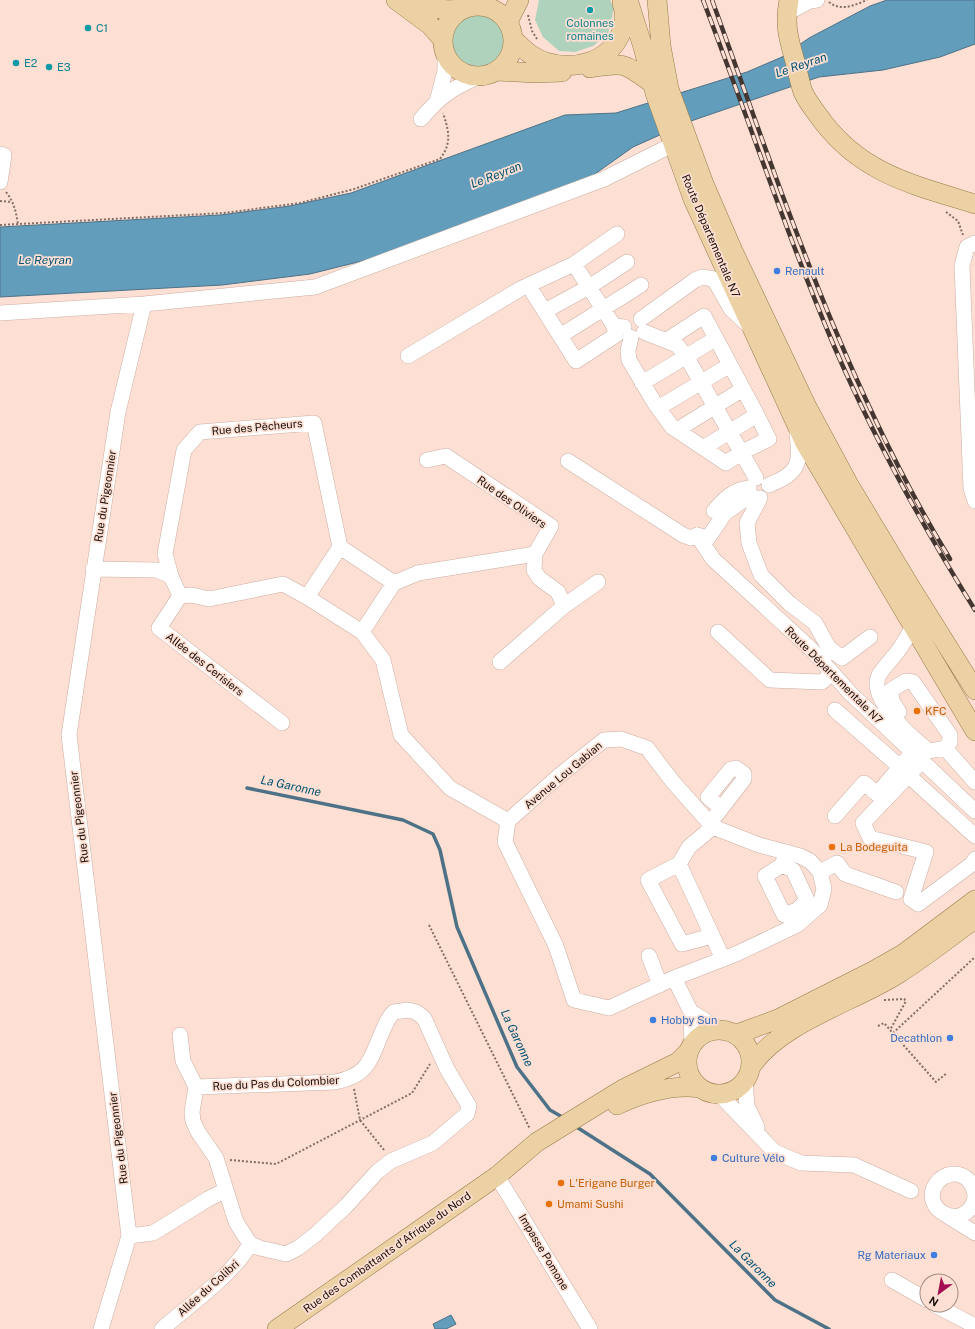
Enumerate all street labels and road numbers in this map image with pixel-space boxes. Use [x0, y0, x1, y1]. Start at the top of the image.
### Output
street label: Route Départementale N7 [680, 173, 743, 300]
street label: Rue des Pêcheurs [211, 417, 303, 437]
street label: Rue du Pigeonnier [92, 449, 118, 543]
street label: Rue des Oliviers [475, 474, 549, 531]
street label: Route Départementale N7 [783, 624, 885, 726]
street label: Allée des Cerisiers [164, 630, 246, 698]
street label: Avenue Lou Gabian [522, 739, 604, 811]
street label: Rue du Pigeonnier [67, 770, 91, 864]
street label: Rue du Pas du Colombier [212, 1074, 340, 1092]
street label: Rue du Pigeonnier [106, 1091, 130, 1185]
street label: Rue des Combattants d'Afrique du Nord [301, 1189, 473, 1315]
street label: Impasse Pomone [517, 1212, 571, 1292]
street label: Allée du Colibri [175, 1257, 241, 1319]

